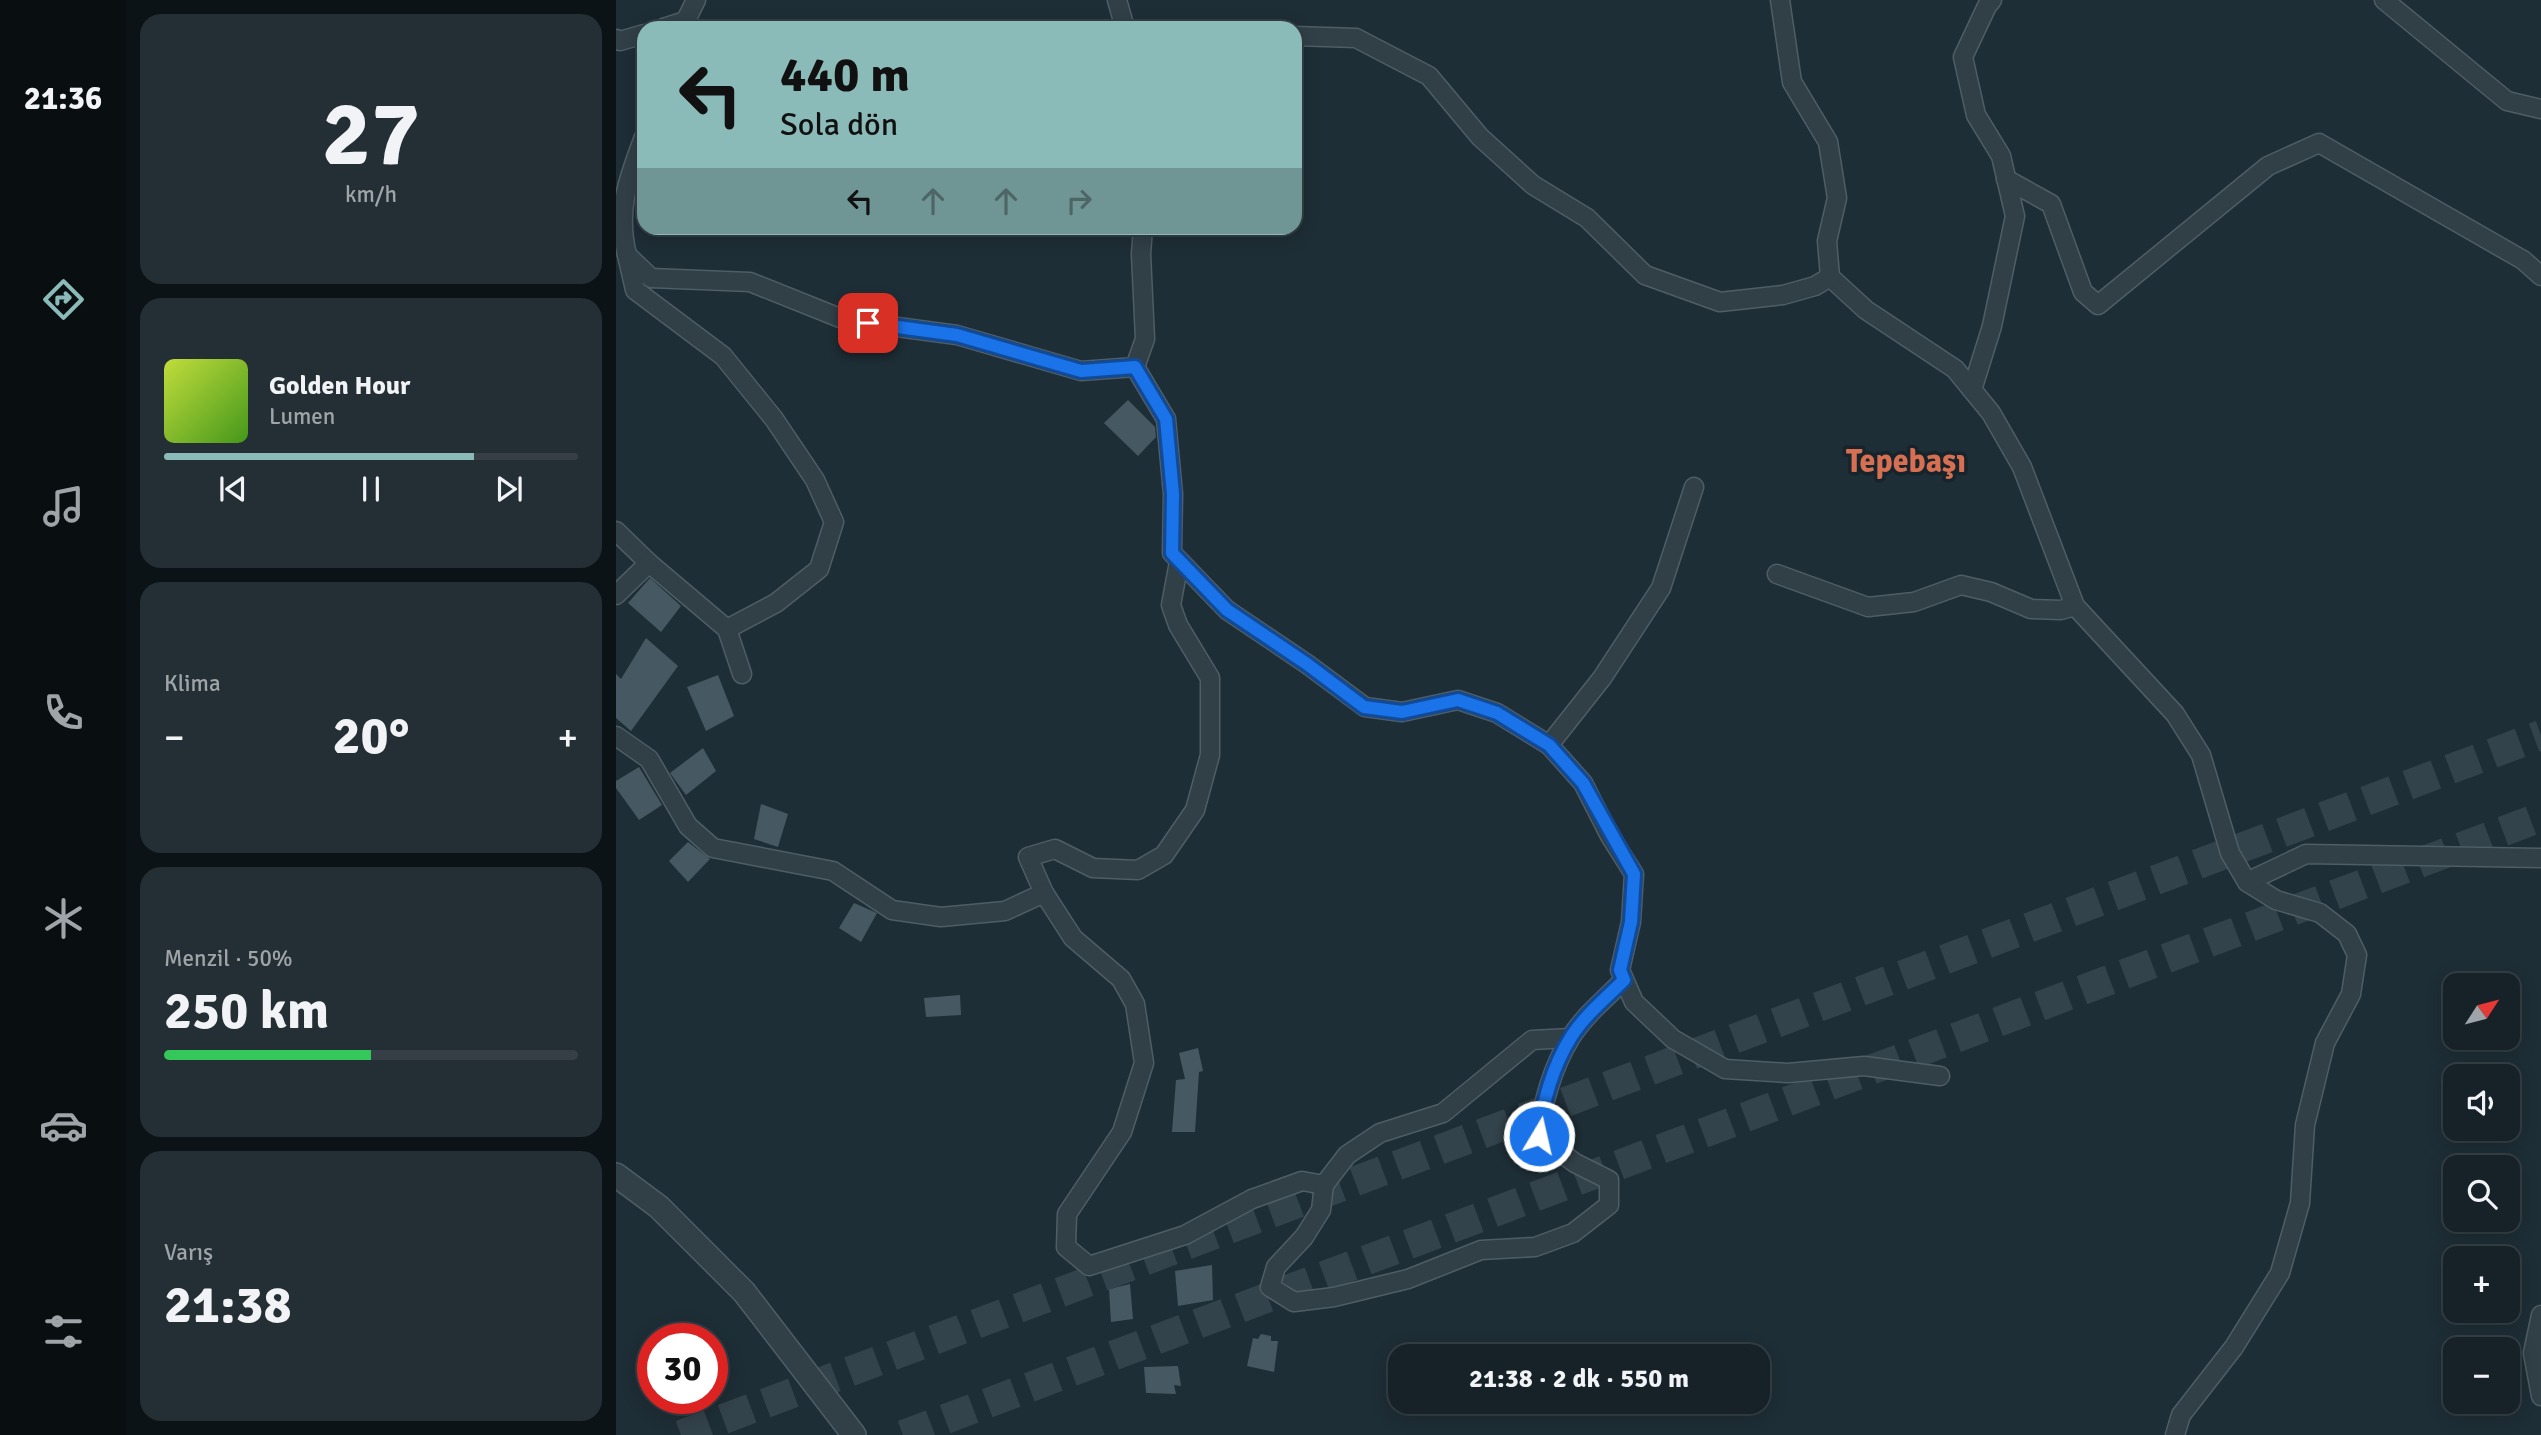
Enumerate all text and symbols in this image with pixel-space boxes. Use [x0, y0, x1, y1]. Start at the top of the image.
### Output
text: 440 m [780, 45, 910, 105]
icon: left [665, 49, 756, 140]
text: 27 [322, 78, 420, 191]
text: 21:36 [24, 79, 102, 118]
text: Sola dön [780, 105, 898, 144]
text: km/h [345, 180, 397, 209]
icon: left [841, 182, 879, 220]
icon: ahead [914, 182, 952, 220]
icon: ahead [987, 182, 1025, 220]
icon: right [1060, 182, 1098, 220]
icon: directions [39, 275, 88, 324]
pin [838, 293, 898, 353]
icon: arrive [849, 304, 887, 342]
text: Golden Hour [269, 370, 410, 402]
text: Lumen [269, 402, 335, 431]
district label: Tepebaşı [1846, 442, 1966, 481]
icon: previous [214, 470, 252, 508]
icon: pause [352, 470, 390, 508]
icon: next [490, 470, 528, 508]
icon: music [39, 482, 88, 531]
text: Klima [164, 669, 221, 698]
icon: phone [39, 688, 88, 737]
text: 20° [333, 704, 409, 768]
text: − [164, 714, 185, 761]
text: + [557, 714, 578, 761]
icon: climate [39, 894, 88, 943]
text: Menzil · 50% [164, 944, 293, 973]
north arrow [2443, 973, 2520, 1050]
map controls [2443, 973, 2520, 1414]
text: 250 km [164, 979, 329, 1043]
button: sound [2443, 1064, 2520, 1141]
position arrow [1502, 1099, 1576, 1173]
icon: car [39, 1101, 88, 1150]
button: search [2443, 1155, 2520, 1232]
text: Varış [164, 1238, 213, 1267]
button: + [2443, 1246, 2520, 1323]
text: 21:38 [164, 1273, 292, 1337]
icon: filters [39, 1307, 88, 1356]
speed limit sign: 30 [637, 1323, 728, 1414]
button: − [2443, 1337, 2520, 1414]
text: 21:38 · 2 dk · 550 m [1469, 1363, 1689, 1395]

